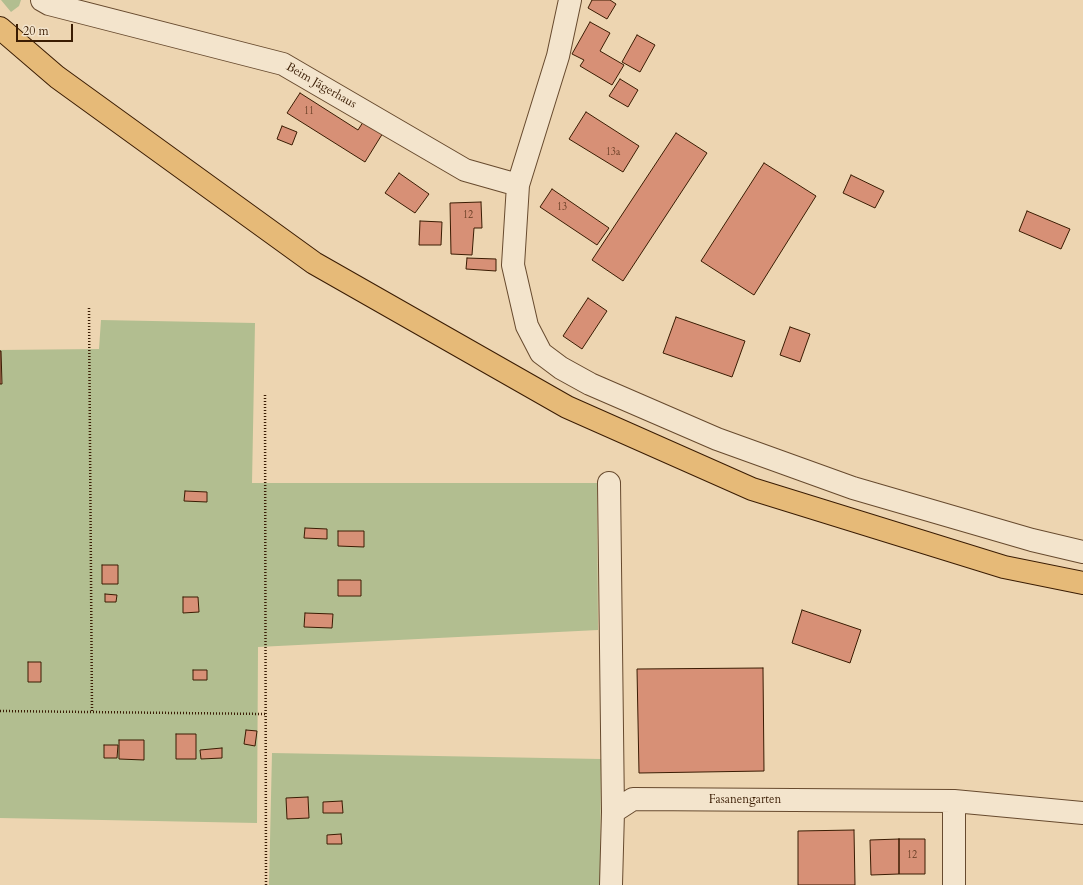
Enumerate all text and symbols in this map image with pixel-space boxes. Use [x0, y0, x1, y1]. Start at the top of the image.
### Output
scale bar [18, 16, 75, 42]
text: 20 m [23, 23, 49, 39]
street label: Beim Jägerhaus [283, 60, 359, 112]
house number: 11 [304, 106, 314, 118]
house number: 13a [606, 147, 620, 159]
house number: 13 [557, 202, 567, 214]
house number: 12 [463, 210, 473, 222]
street label: Fasanengarten [709, 793, 781, 807]
house number: 12 [907, 850, 917, 862]

